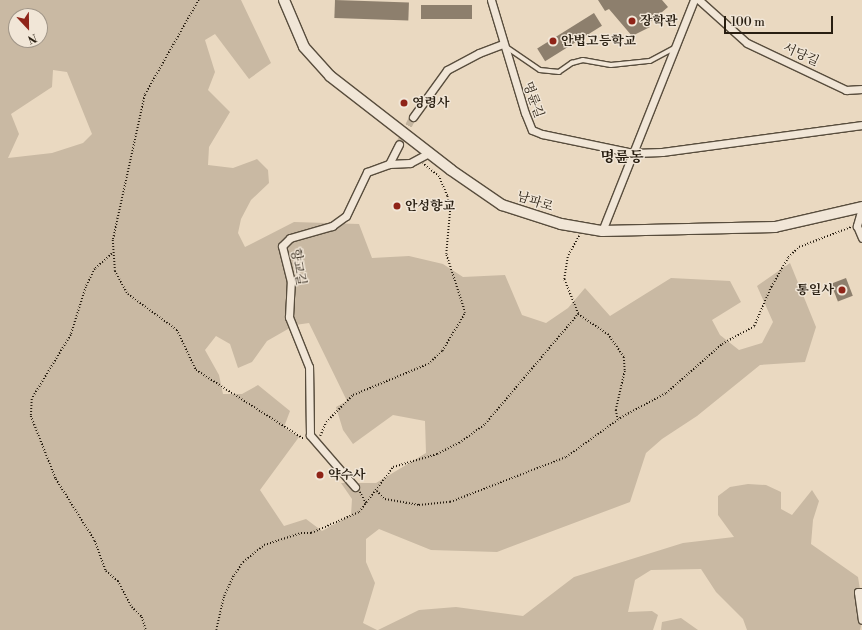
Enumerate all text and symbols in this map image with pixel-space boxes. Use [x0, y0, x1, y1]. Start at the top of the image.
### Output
north arrow [8, 8, 48, 48]
scale bar [726, 8, 835, 34]
place label: 장학관 [640, 13, 678, 29]
text: 100 m [731, 15, 765, 30]
marker: 장학관 [627, 16, 637, 26]
text: N [25, 30, 39, 46]
place label: 안법고등학교 [561, 33, 636, 49]
marker: 안법고등학교 [548, 36, 558, 46]
street label: 서당길 [781, 40, 821, 70]
street label: 명륜길 [519, 80, 547, 120]
place label: 영령사 [412, 95, 450, 111]
marker: 영령사 [399, 98, 409, 108]
district label: 명륜동 [600, 149, 644, 167]
street label: 남파로 [515, 189, 555, 215]
place label: 안성향교 [405, 198, 455, 214]
marker: 안성향교 [392, 201, 402, 211]
street label: 향교길 [287, 247, 309, 287]
place label: 통일사 [796, 282, 834, 298]
marker: 통일사 [837, 285, 847, 295]
place label: 약수사 [328, 467, 366, 483]
marker: 약수사 [315, 470, 325, 480]

